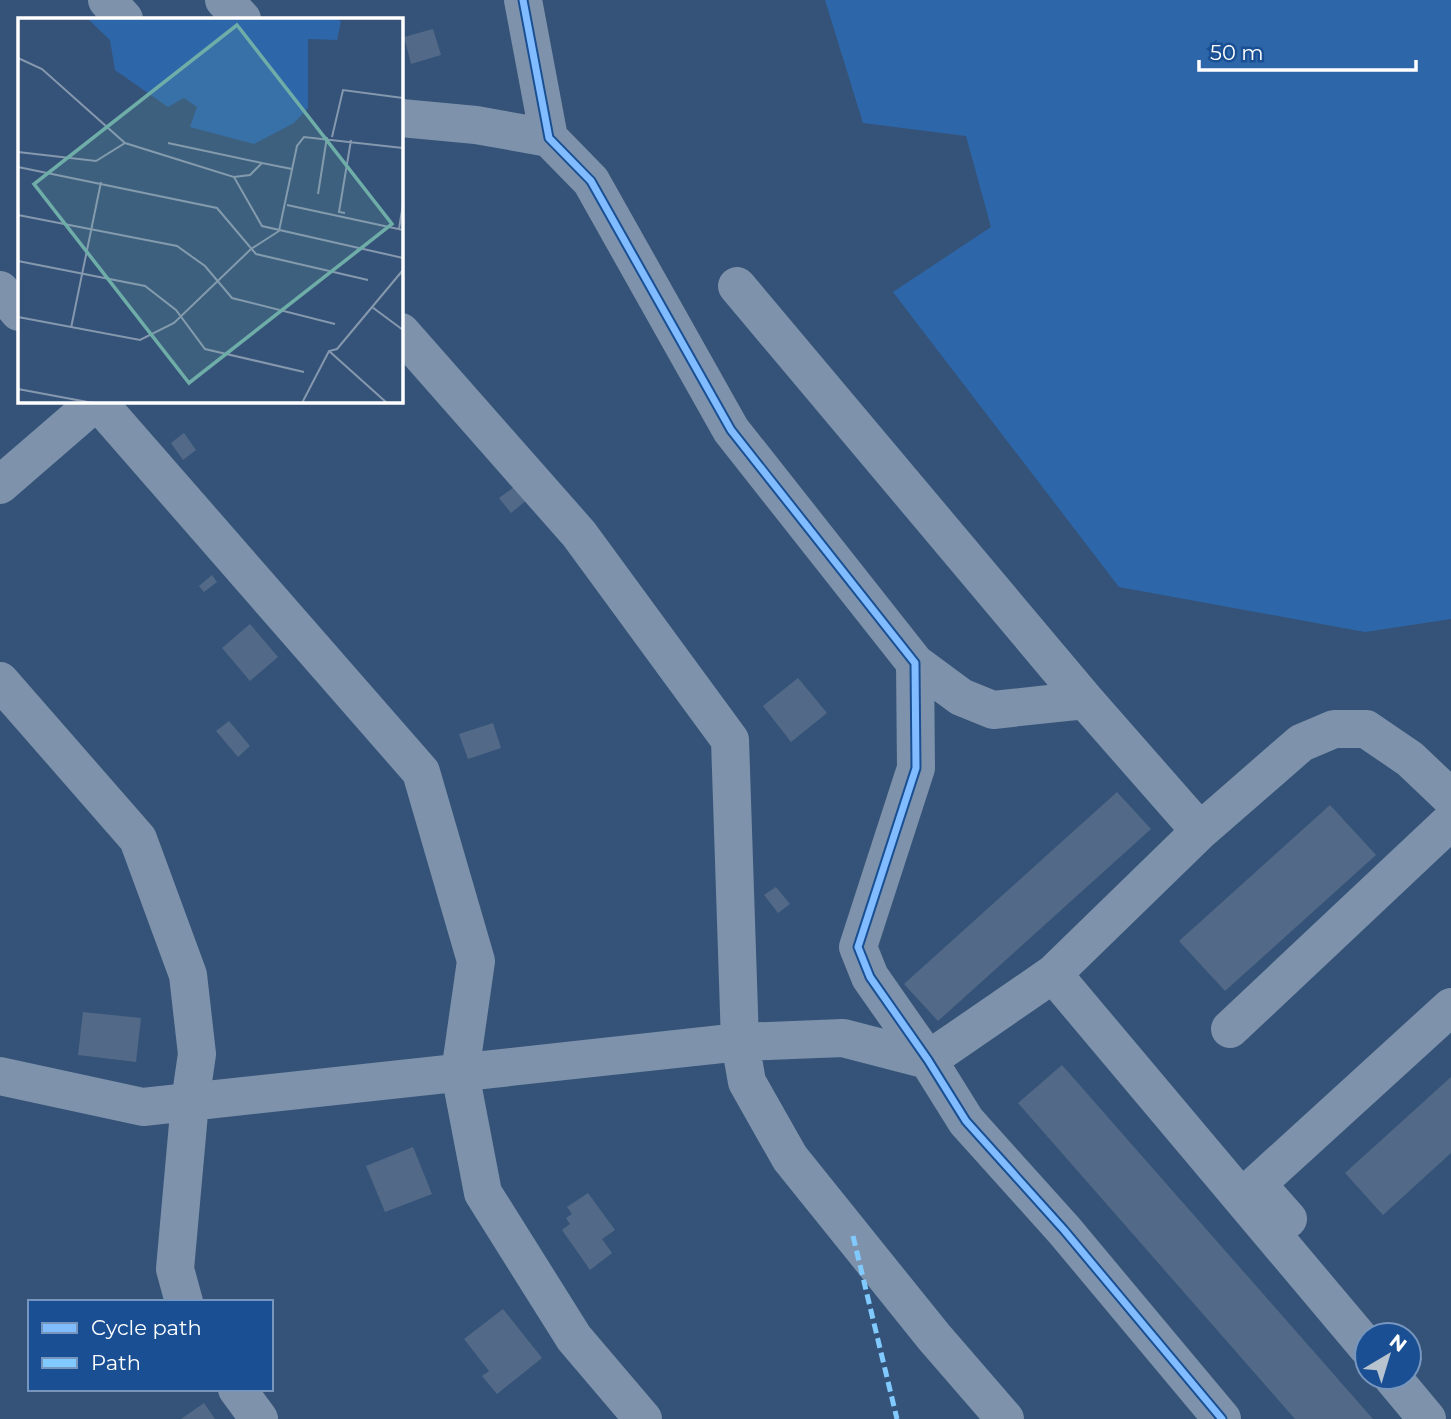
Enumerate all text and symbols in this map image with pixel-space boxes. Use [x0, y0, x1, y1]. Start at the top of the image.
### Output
inset map [18, 18, 402, 402]
scale bar [1199, 28, 1416, 72]
text: 50 m [1210, 40, 1264, 65]
legend [28, 1300, 273, 1391]
text: Cycle path [91, 1315, 202, 1340]
north arrow [1353, 1321, 1423, 1391]
text: N [1385, 1329, 1411, 1357]
text: Path [91, 1350, 141, 1375]

